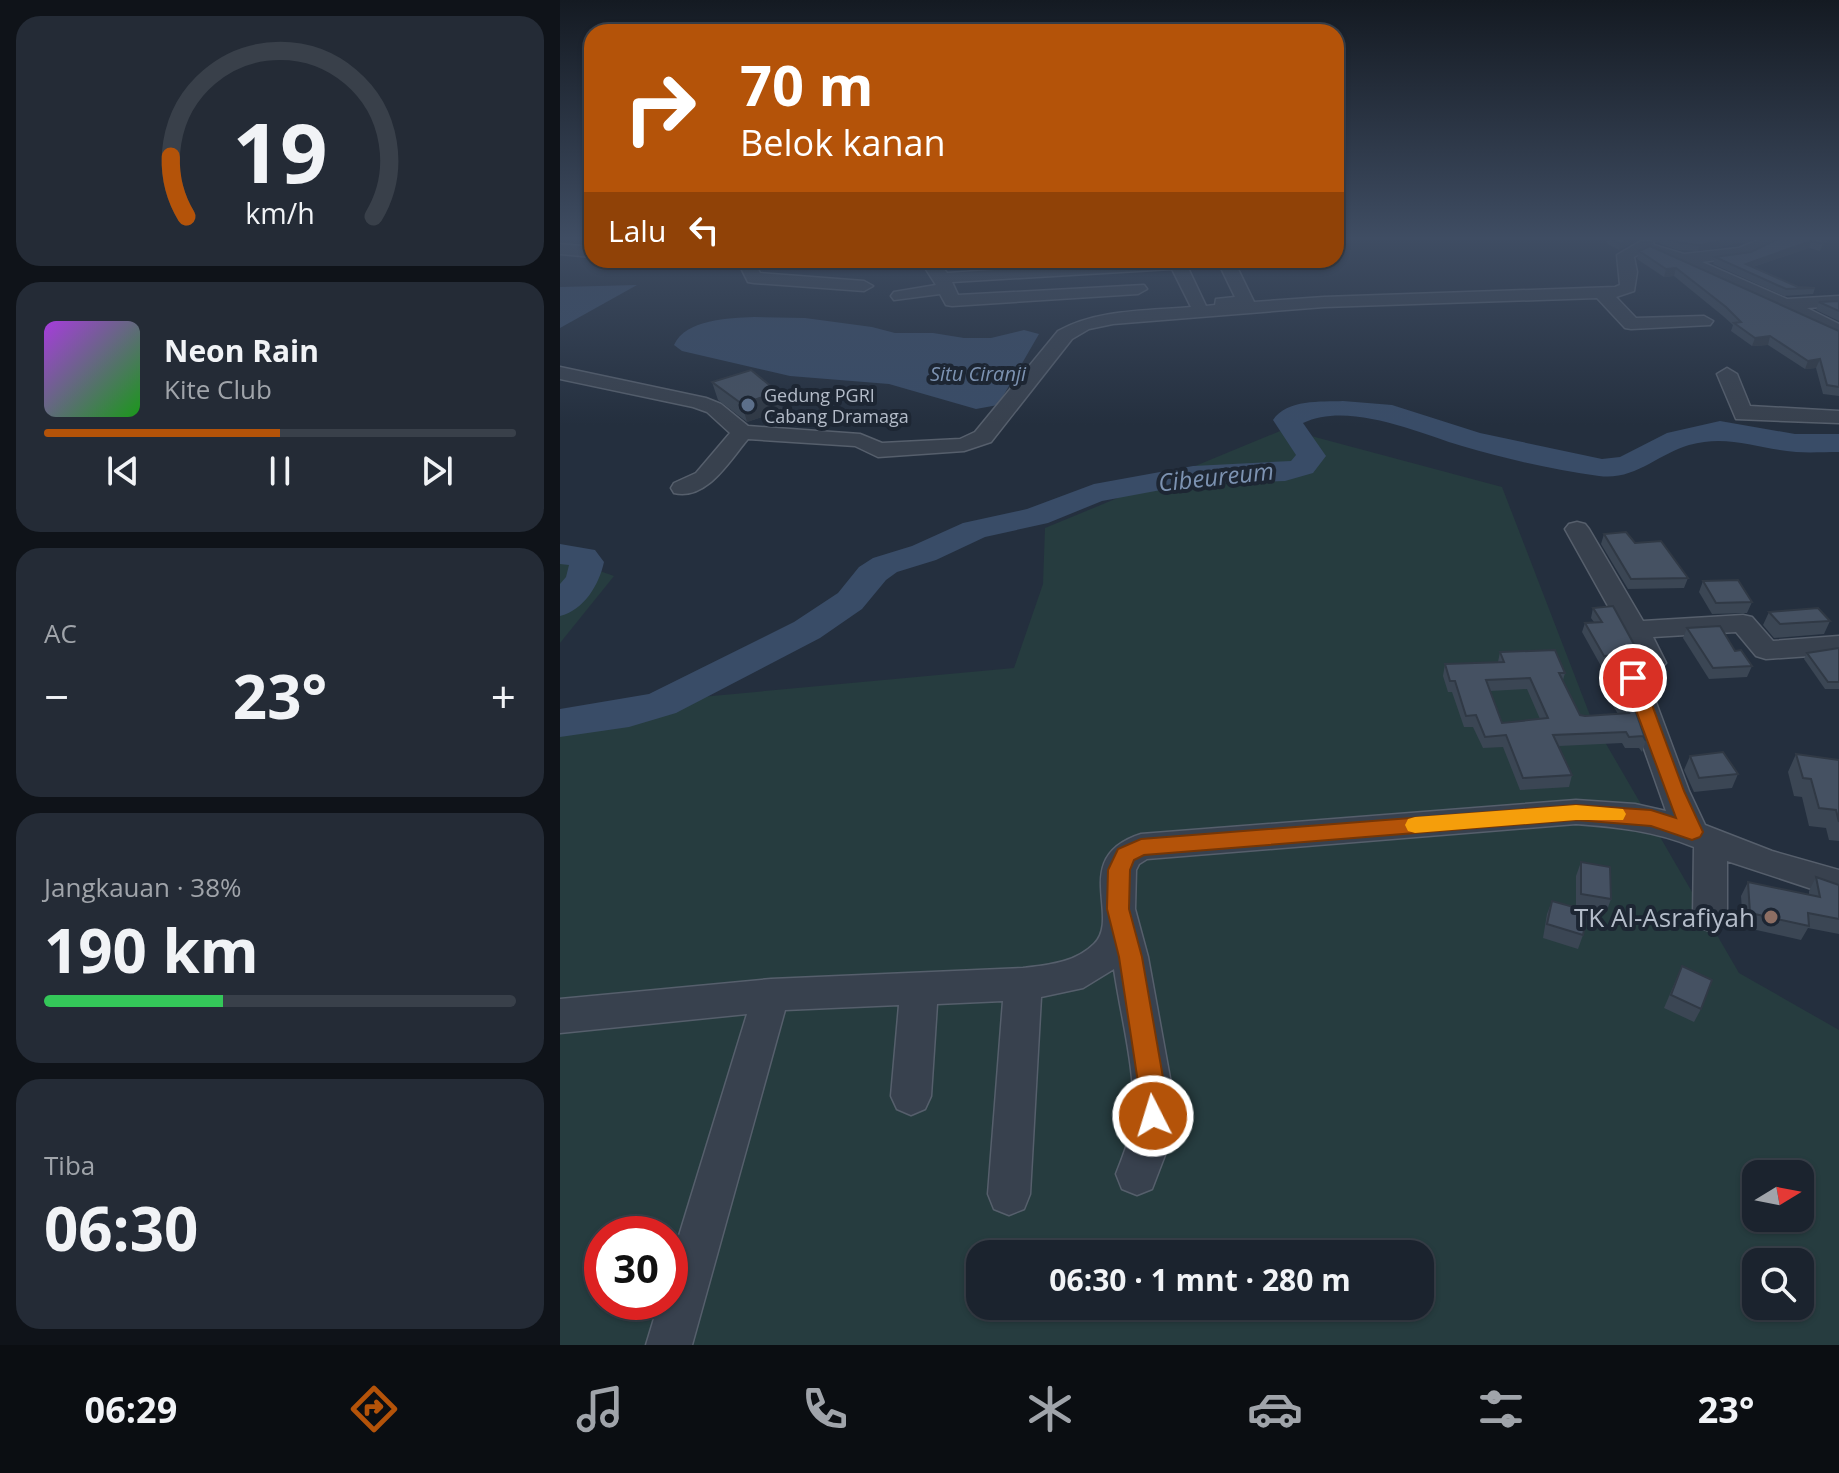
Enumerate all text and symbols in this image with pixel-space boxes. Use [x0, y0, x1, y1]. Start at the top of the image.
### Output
text: 70 m [740, 46, 874, 122]
icon: right [608, 56, 712, 160]
text: 19 [232, 93, 328, 206]
text: Belok kanan [740, 118, 946, 167]
text: km/h [245, 193, 315, 232]
icon: left [682, 208, 726, 252]
text: Lalu [608, 210, 666, 251]
text: Neon Rain [164, 330, 319, 371]
water label: Situ Ciranji [930, 360, 1027, 387]
text: Kite Club [164, 371, 272, 407]
place label: Gedung PGRI Cabang Dramaga [764, 383, 909, 428]
marker: Gedung PGRI Cabang Dramaga [739, 396, 757, 414]
icon: previous [101, 449, 145, 493]
icon: pause [258, 449, 302, 493]
icon: next [415, 449, 459, 493]
water label: Cibeureum [1157, 454, 1275, 498]
text: AC [44, 615, 77, 651]
pin [1599, 644, 1667, 712]
text: 23° [233, 655, 327, 737]
icon: arrive [1611, 656, 1655, 700]
text: − [44, 666, 69, 726]
text: + [491, 666, 516, 726]
text: Jangkauan · 38% [44, 869, 242, 905]
place label: TK Al-Asrafiyah [1574, 899, 1755, 935]
marker: TK Al-Asrafiyah [1762, 908, 1780, 926]
text: 190 km [44, 909, 259, 991]
position arrow [1111, 1074, 1195, 1158]
text: Tiba [44, 1147, 95, 1183]
north arrow [1742, 1160, 1814, 1232]
map controls [1742, 1160, 1814, 1320]
text: 06:30 [44, 1187, 198, 1269]
speed limit sign: 30 [584, 1216, 688, 1320]
button: search [1742, 1248, 1814, 1320]
text: 06:30 · 1 mnt · 280 m [1049, 1259, 1351, 1300]
icon: directions [346, 1381, 402, 1437]
icon: music [572, 1381, 628, 1437]
icon: phone [797, 1381, 853, 1437]
icon: climate [1022, 1381, 1078, 1437]
icon: car [1247, 1381, 1303, 1437]
icon: filters [1473, 1381, 1529, 1437]
text: 06:29 [85, 1385, 177, 1434]
text: 23° [1698, 1385, 1754, 1434]

